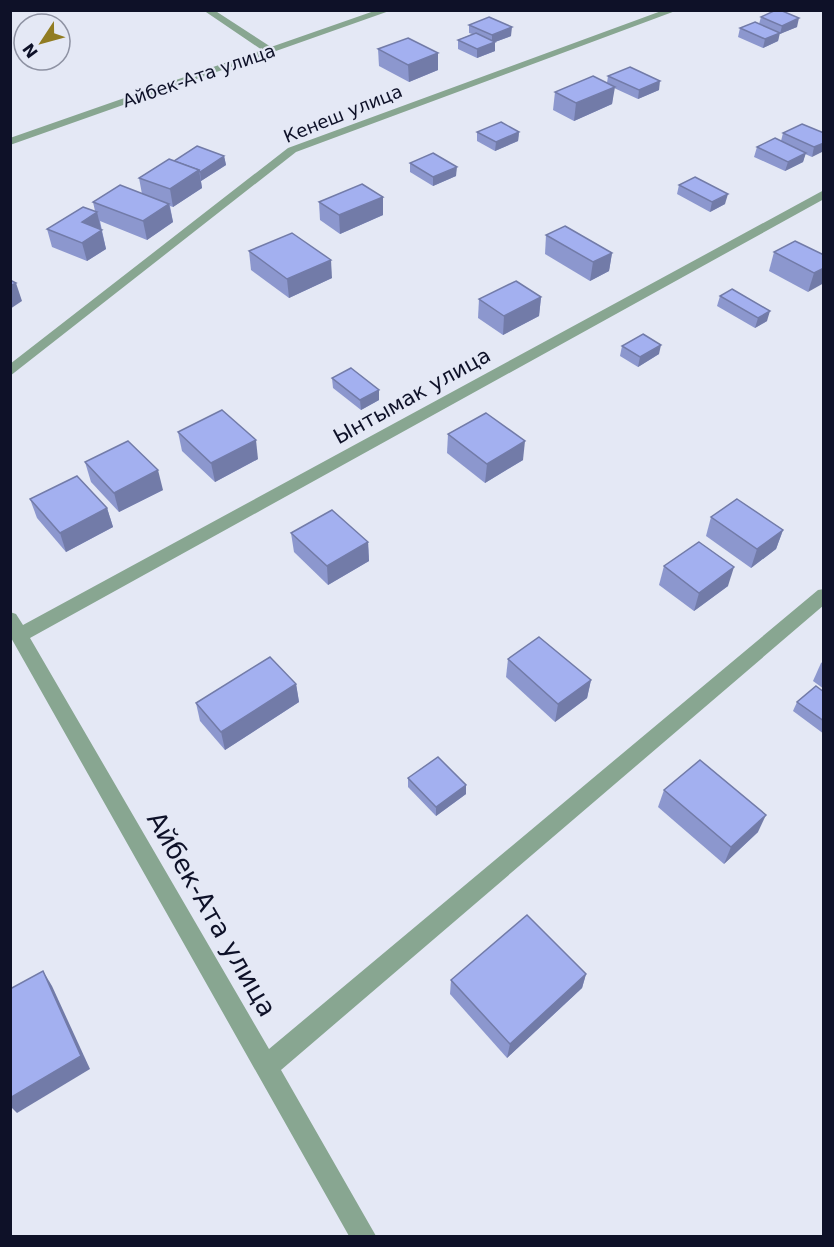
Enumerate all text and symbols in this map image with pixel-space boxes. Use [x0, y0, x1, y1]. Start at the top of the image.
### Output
north arrow [12, 12, 72, 72]
text: N [19, 40, 42, 62]
street label: Айбек-Ата улица [120, 40, 278, 112]
street label: Кенеш улица [280, 80, 405, 147]
street label: Ынтымак улица [329, 343, 495, 449]
street label: Айбек-Ата улица [141, 806, 283, 1022]

